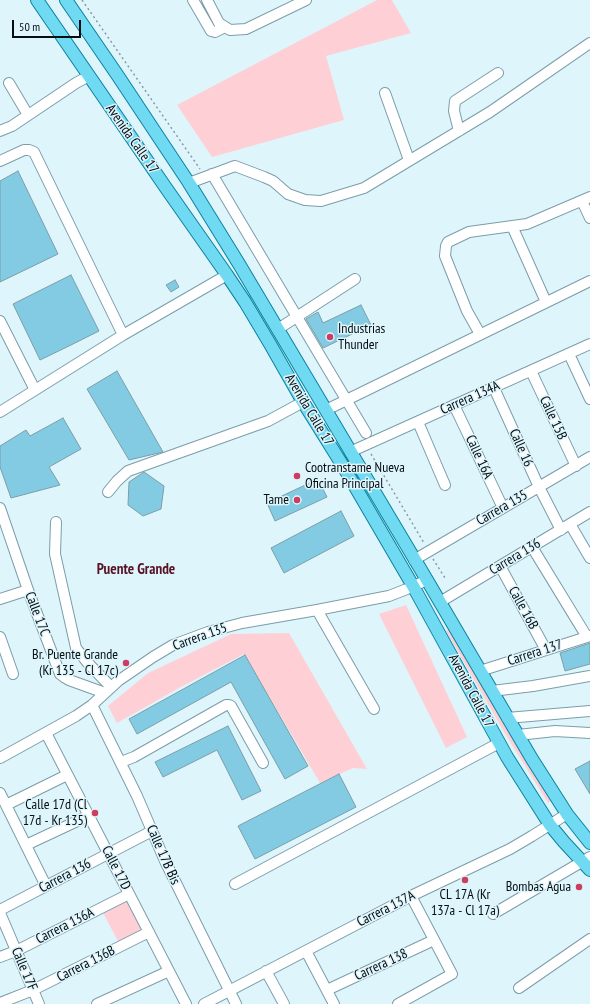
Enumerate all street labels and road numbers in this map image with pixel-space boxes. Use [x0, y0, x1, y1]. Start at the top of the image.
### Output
street label: Avenida Calle 17 [102, 101, 162, 177]
street label: Avenida Calle 17 [281, 371, 337, 449]
street label: Carrera 134A [438, 377, 502, 419]
street label: Calle 15B [536, 393, 570, 443]
street label: Calle 16 [505, 426, 537, 470]
street label: Calle 16A [462, 432, 496, 482]
street label: Carrera 135 [473, 487, 531, 529]
street label: Carrera 136 [486, 535, 544, 579]
street label: Calle 16B [504, 584, 542, 632]
street label: Calle 17C [21, 590, 53, 638]
street label: Carrera 135 [171, 619, 229, 655]
street label: Carrera 137 [505, 636, 565, 670]
street label: Avenida Calle 17 [445, 651, 497, 731]
street label: Calle 17B Bis [142, 823, 184, 887]
street label: Calle 17D [98, 843, 134, 893]
street label: Carrera 136 [36, 855, 94, 897]
street label: Carrera 137A [354, 887, 418, 931]
street label: Carrera 136A [33, 904, 97, 948]
street label: Carrera 136B [54, 942, 118, 986]
street label: Calle 17F [7, 945, 41, 993]
street label: Carrera 138 [352, 945, 410, 985]

